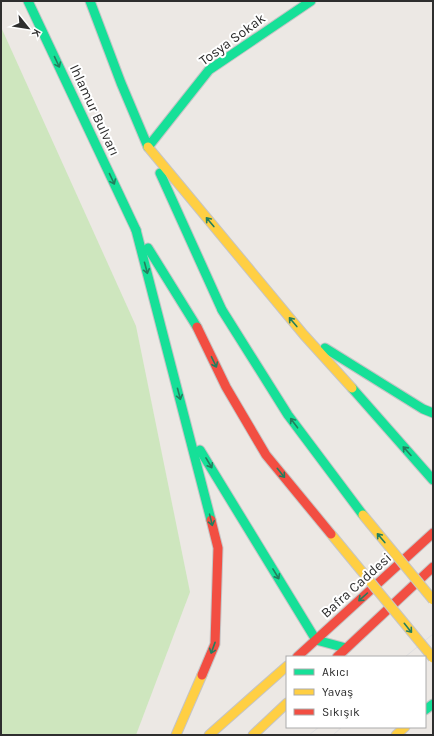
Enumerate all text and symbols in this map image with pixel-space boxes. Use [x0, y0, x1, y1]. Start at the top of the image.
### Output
north arrow [8, 8, 48, 48]
street label: Tosya Sokak [196, 10, 269, 69]
text: K [28, 26, 44, 40]
one-way arrow [54, 55, 61, 67]
street label: Ihlamur Bulvarı [66, 62, 123, 159]
one-way arrow [109, 173, 116, 185]
one-way arrow [206, 217, 215, 227]
one-way arrow [143, 261, 151, 274]
one-way arrow [289, 317, 298, 327]
one-way arrow [211, 356, 218, 368]
one-way arrow [176, 387, 183, 400]
one-way arrow [290, 418, 298, 429]
one-way arrow [402, 446, 412, 456]
one-way arrow [205, 457, 213, 469]
one-way arrow [277, 468, 286, 479]
one-way arrow [208, 513, 216, 526]
one-way arrow [377, 533, 386, 543]
street label: Bafra Caddesi [318, 549, 395, 621]
one-way arrow [273, 568, 281, 580]
one-way arrow [358, 593, 368, 602]
one-way arrow [404, 622, 412, 633]
one-way arrow [209, 642, 216, 655]
legend [286, 656, 426, 728]
text: Akıcı [322, 665, 349, 679]
text: Yavaş [322, 685, 353, 699]
text: Sıkışık [322, 705, 360, 719]

